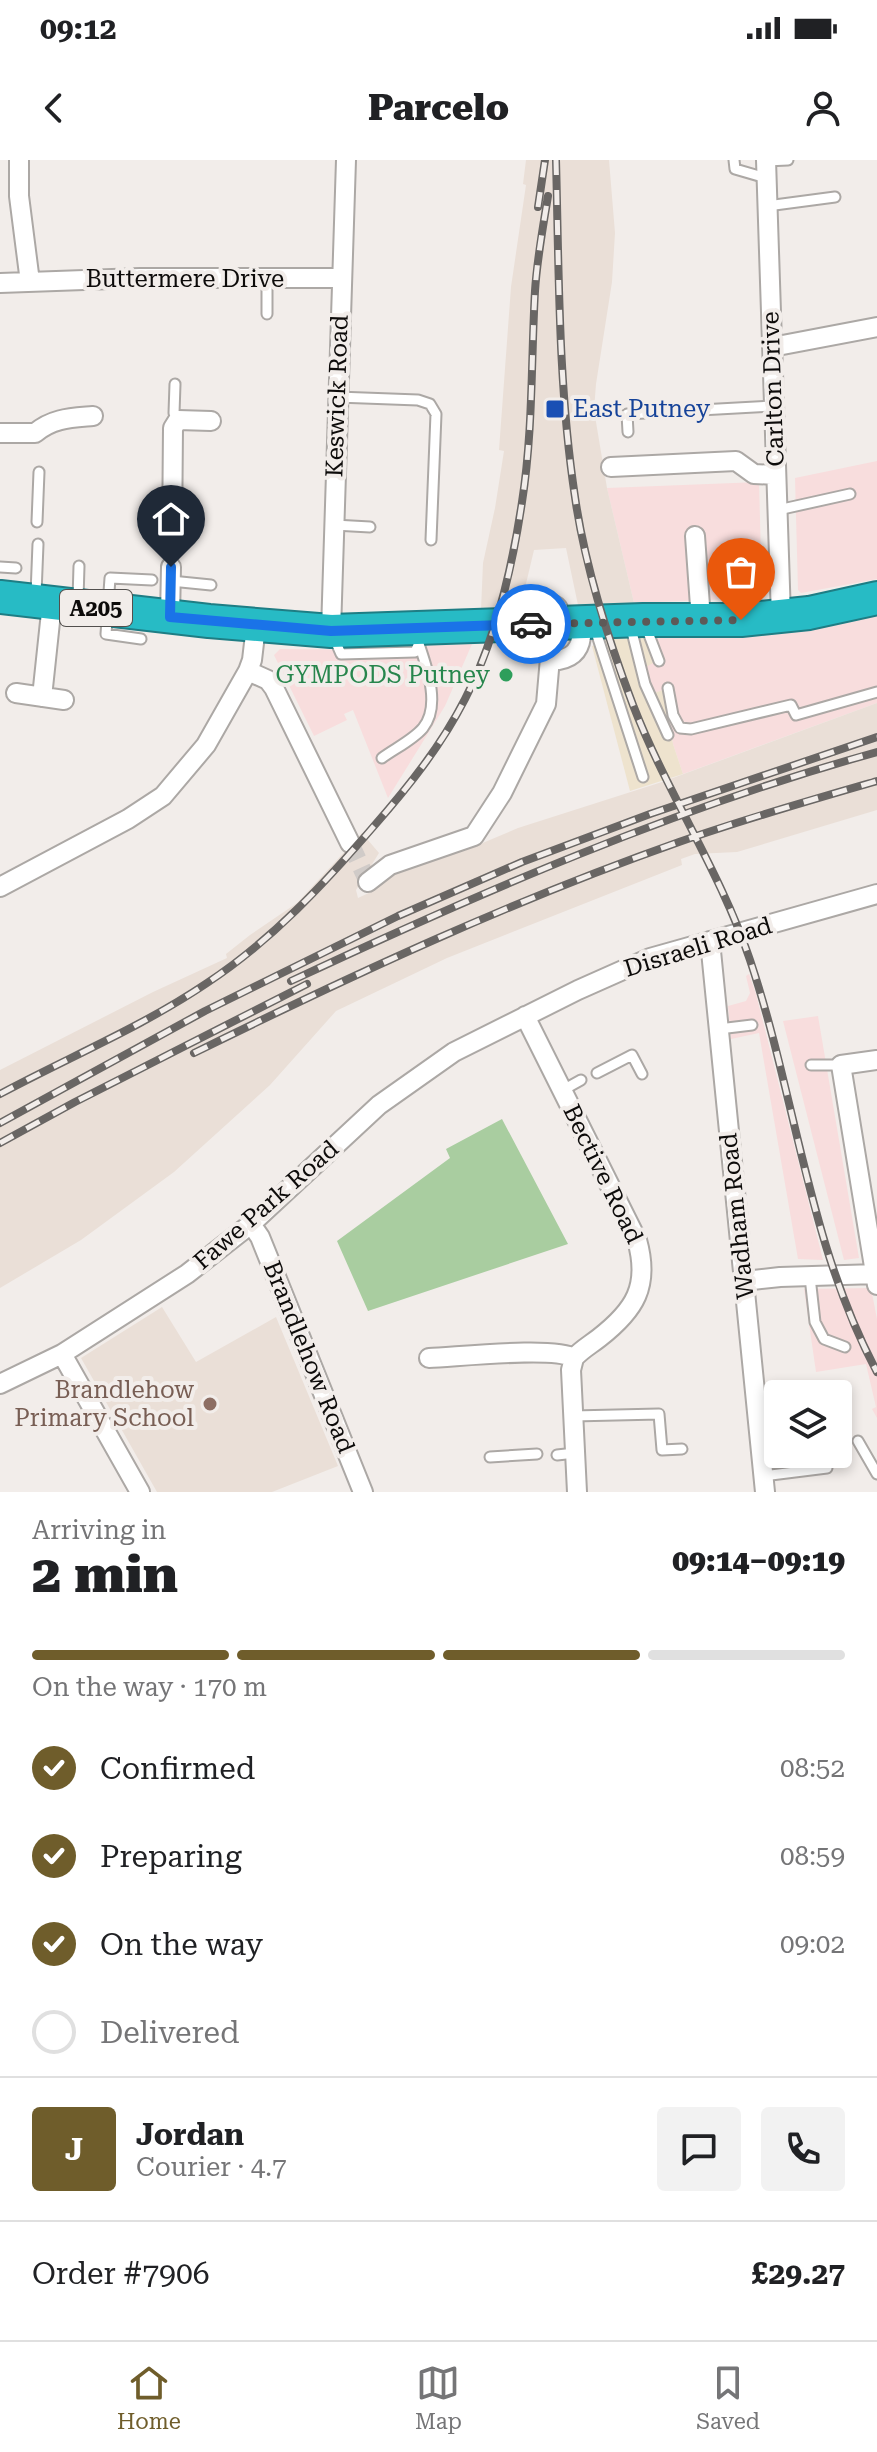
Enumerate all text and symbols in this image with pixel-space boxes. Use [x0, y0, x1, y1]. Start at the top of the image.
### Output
text: 09:12 [40, 11, 117, 46]
icon: back [32, 86, 76, 130]
icon: person [801, 86, 845, 130]
text: Parcelo [368, 87, 509, 129]
street label: Buttermere Drive [86, 265, 284, 293]
street label: Carlton Drive [756, 311, 790, 467]
street label: Keswick Road [320, 314, 354, 478]
place label: East Putney [573, 395, 711, 423]
marker: East Putney [544, 398, 566, 420]
pin [137, 485, 205, 567]
icon: home [149, 497, 193, 541]
pin [707, 538, 775, 620]
icon: bag [719, 550, 763, 594]
courier [491, 584, 571, 664]
road number: A205 [60, 590, 132, 626]
icon: car [509, 602, 553, 646]
place label: GYMPODS Putney [275, 661, 491, 689]
marker: GYMPODS Putney [497, 666, 515, 684]
street label: Disraeli Road [621, 911, 775, 983]
street label: Bective Road [557, 1100, 649, 1248]
street label: Wadham Road [714, 1132, 760, 1300]
street label: Fawe Park Road [188, 1135, 344, 1275]
street label: Brandlehow Road [258, 1257, 360, 1457]
place label: Brandlehow Primary School [14, 1376, 194, 1432]
map controls [764, 1380, 852, 1468]
button: layers [764, 1380, 852, 1468]
marker: Brandlehow Primary School [201, 1395, 219, 1413]
text: Arriving in [32, 1515, 166, 1545]
text: 09:14–09:19 [672, 1543, 845, 1578]
text: 2 min [32, 1544, 178, 1605]
text: On the way · 170 m [32, 1672, 267, 1702]
icon: check [32, 1746, 76, 1790]
text: Confirmed [100, 1751, 255, 1786]
text: 08:52 [780, 1753, 845, 1783]
icon: check [32, 1834, 76, 1878]
text: Preparing [100, 1839, 242, 1874]
text: 08:59 [780, 1841, 845, 1871]
icon: check [32, 1922, 76, 1966]
text: On the way [100, 1927, 263, 1962]
text: 09:02 [780, 1929, 845, 1959]
text: Delivered [100, 2015, 239, 2050]
button: chat [657, 2107, 741, 2191]
button: phone [761, 2107, 845, 2191]
text: Jordan [136, 2117, 244, 2152]
text: J [65, 2132, 83, 2167]
text: Courier · 4.7 [136, 2152, 286, 2182]
text: Order #7906 [32, 2256, 210, 2291]
text: £29.27 [752, 2256, 845, 2291]
tab: Home [117, 2361, 181, 2434]
tab: Map [415, 2361, 462, 2434]
tab: Saved [696, 2361, 760, 2434]

